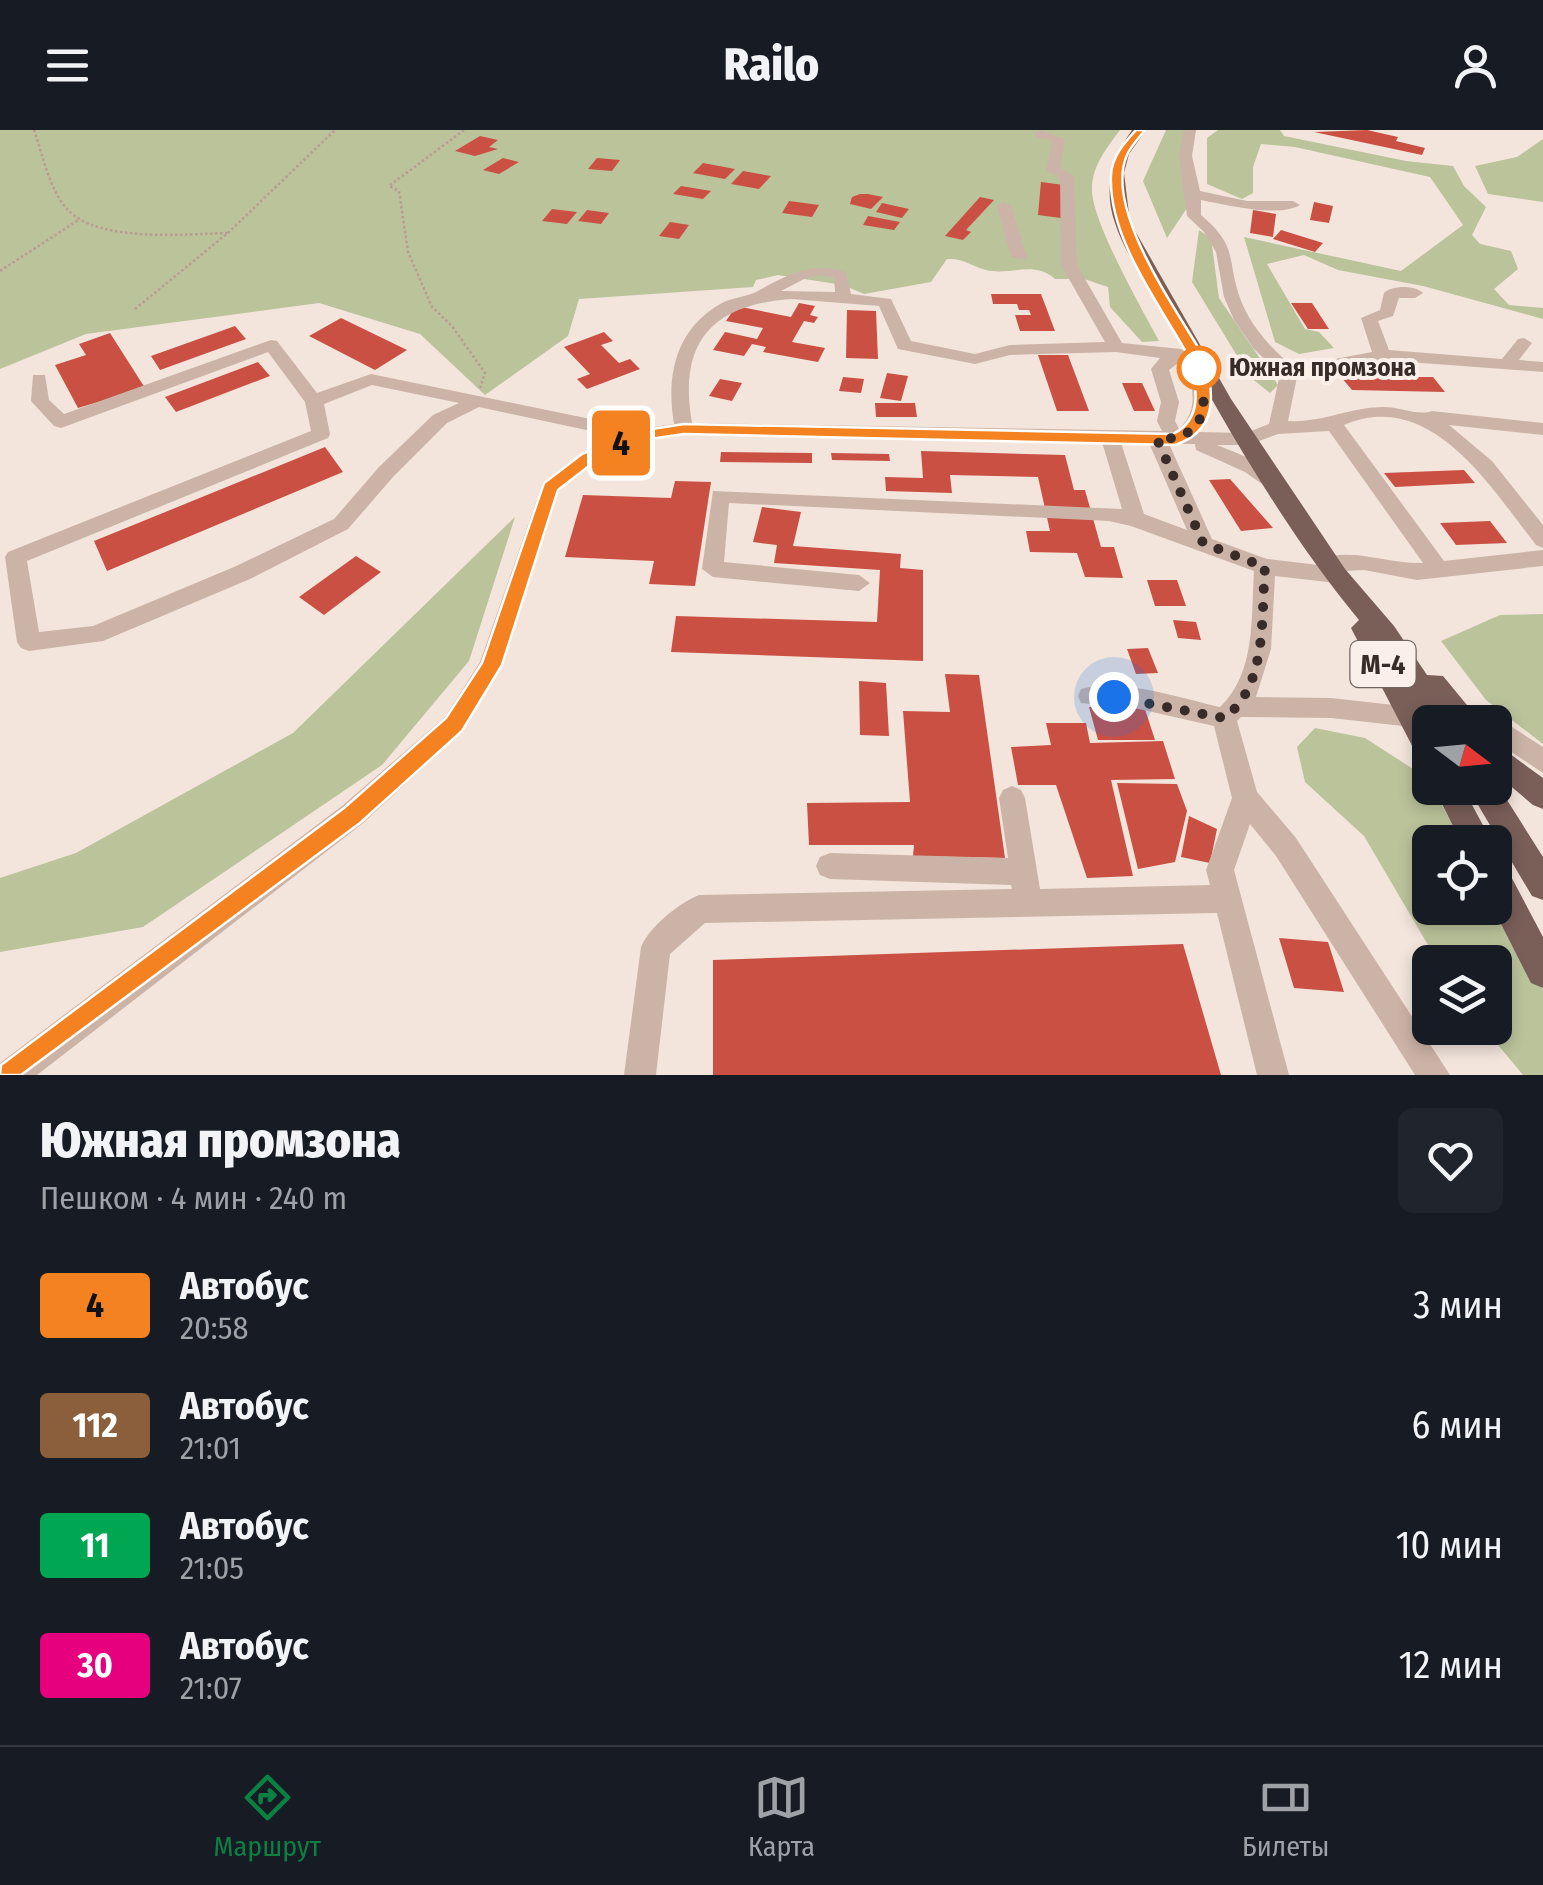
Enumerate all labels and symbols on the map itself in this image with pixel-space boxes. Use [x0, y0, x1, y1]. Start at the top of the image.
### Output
marker: Южная промзона [1178, 347, 1220, 389]
place label: Южная промзона [1229, 353, 1416, 383]
line badge: 4 [588, 410, 654, 476]
road number: М-4 [1350, 641, 1416, 687]
your location [1089, 672, 1139, 722]
north arrow [1412, 705, 1512, 805]

